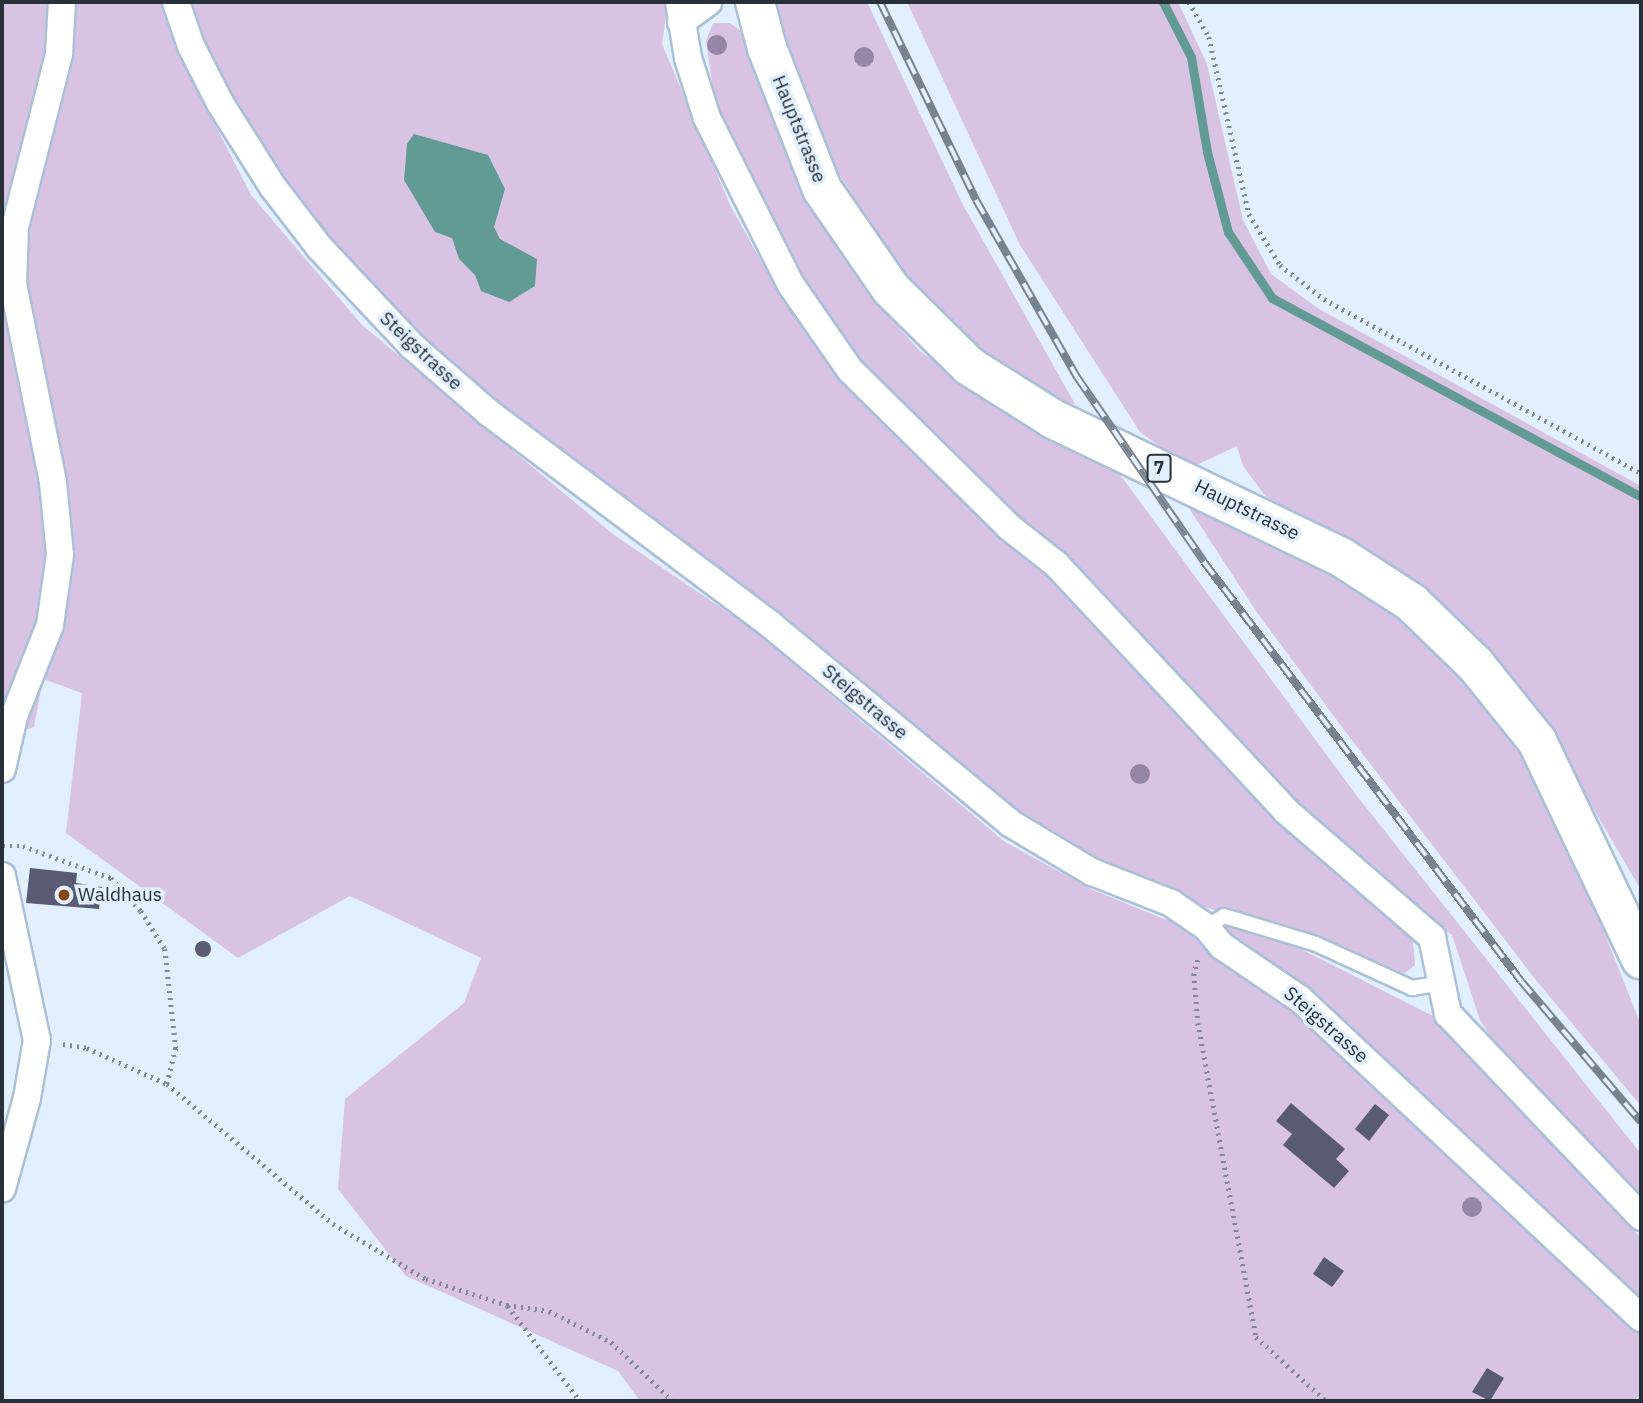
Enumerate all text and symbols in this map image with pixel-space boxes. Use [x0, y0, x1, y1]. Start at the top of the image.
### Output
street label: Hauptstrasse [767, 72, 831, 186]
street label: Steigstrasse [375, 307, 467, 395]
road number: 7 [1145, 454, 1173, 482]
street label: Hauptstrasse [1191, 475, 1303, 545]
street label: Steigstrasse [818, 660, 912, 744]
place label: Waldhaus [78, 884, 162, 906]
marker: Waldhaus [56, 887, 72, 903]
street label: Steigstrasse [1279, 982, 1373, 1068]

